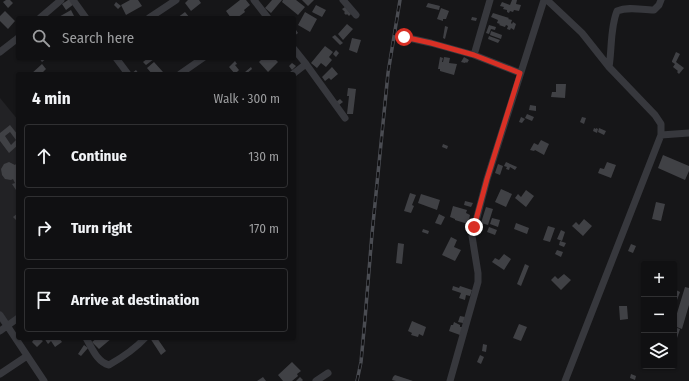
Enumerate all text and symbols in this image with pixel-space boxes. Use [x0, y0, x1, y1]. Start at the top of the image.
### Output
search box [16, 16, 296, 60]
icon: search [30, 27, 52, 49]
route start [395, 28, 413, 46]
text: Search here [62, 29, 134, 47]
text: 4 min [32, 88, 71, 109]
text: Walk · 300 m [214, 91, 280, 106]
icon: ahead [33, 145, 55, 167]
text: Continue [71, 147, 127, 165]
text: 130 m [248, 149, 279, 164]
icon: right [33, 217, 55, 239]
route end [465, 218, 483, 236]
text: Turn right [71, 219, 132, 237]
text: 170 m [249, 221, 279, 236]
map controls [641, 261, 677, 369]
button: + [641, 261, 677, 297]
icon: arrive [33, 289, 55, 311]
text: Arrive at destination [71, 291, 199, 309]
button: − [641, 297, 677, 333]
button: layers [641, 333, 677, 369]

